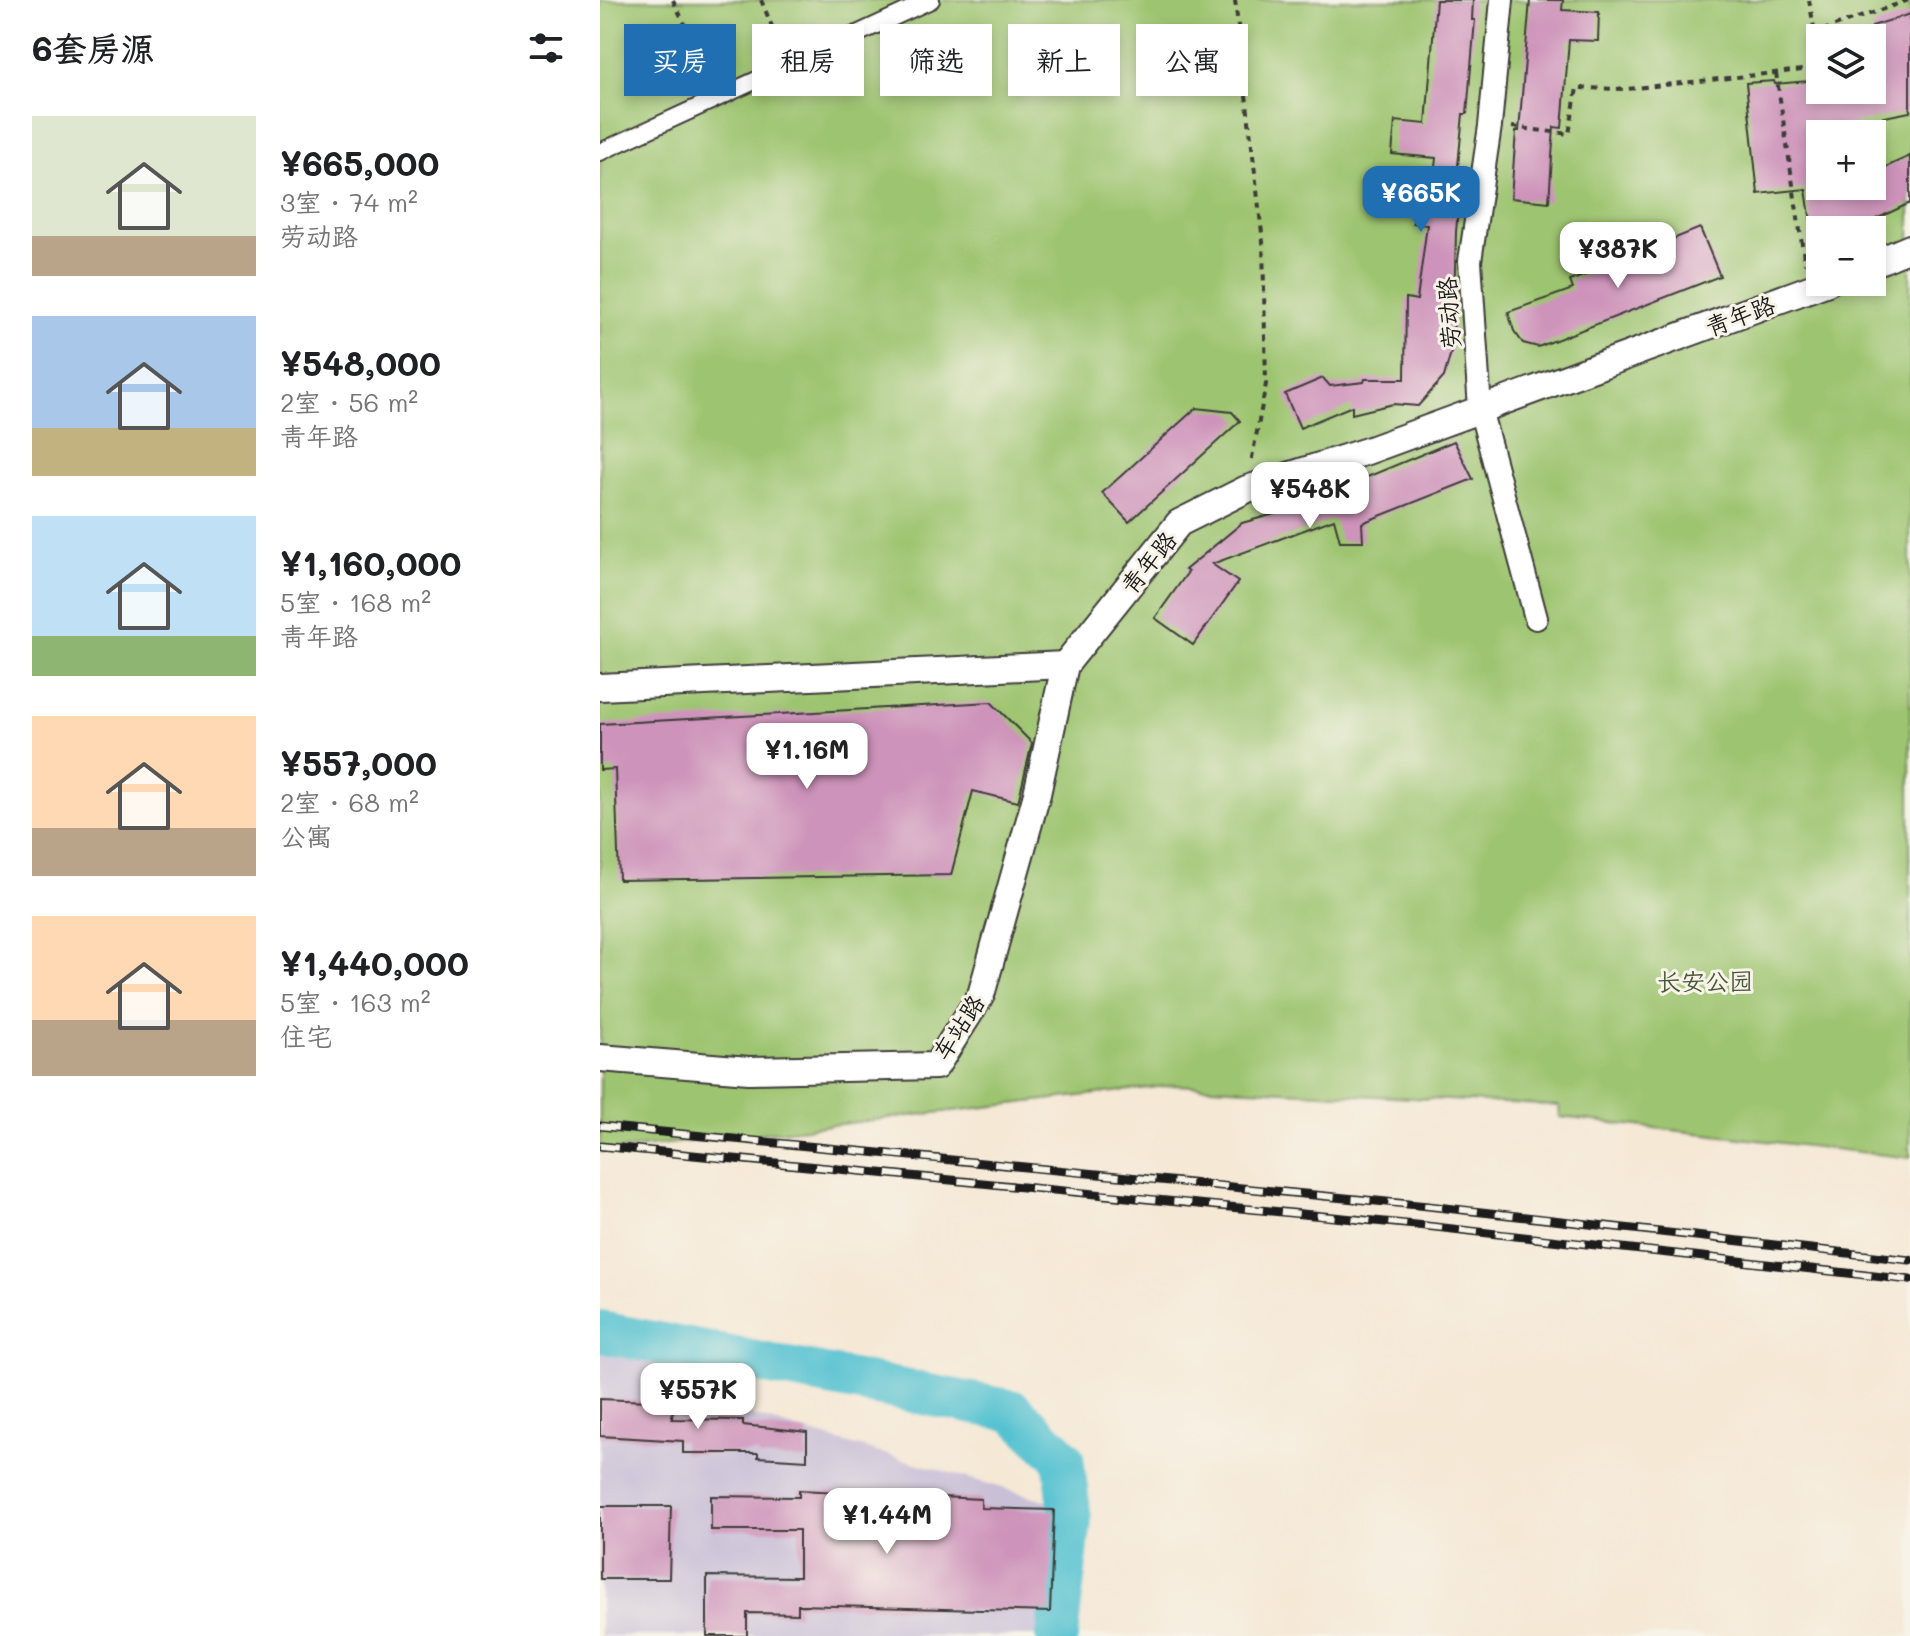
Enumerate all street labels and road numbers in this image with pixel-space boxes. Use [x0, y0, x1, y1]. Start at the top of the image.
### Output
street label: 劳动路 [1430, 276, 1466, 350]
street label: 青年路 [1701, 288, 1779, 342]
street label: 青年路 [1113, 524, 1183, 600]
street label: 车站路 [925, 988, 991, 1066]

